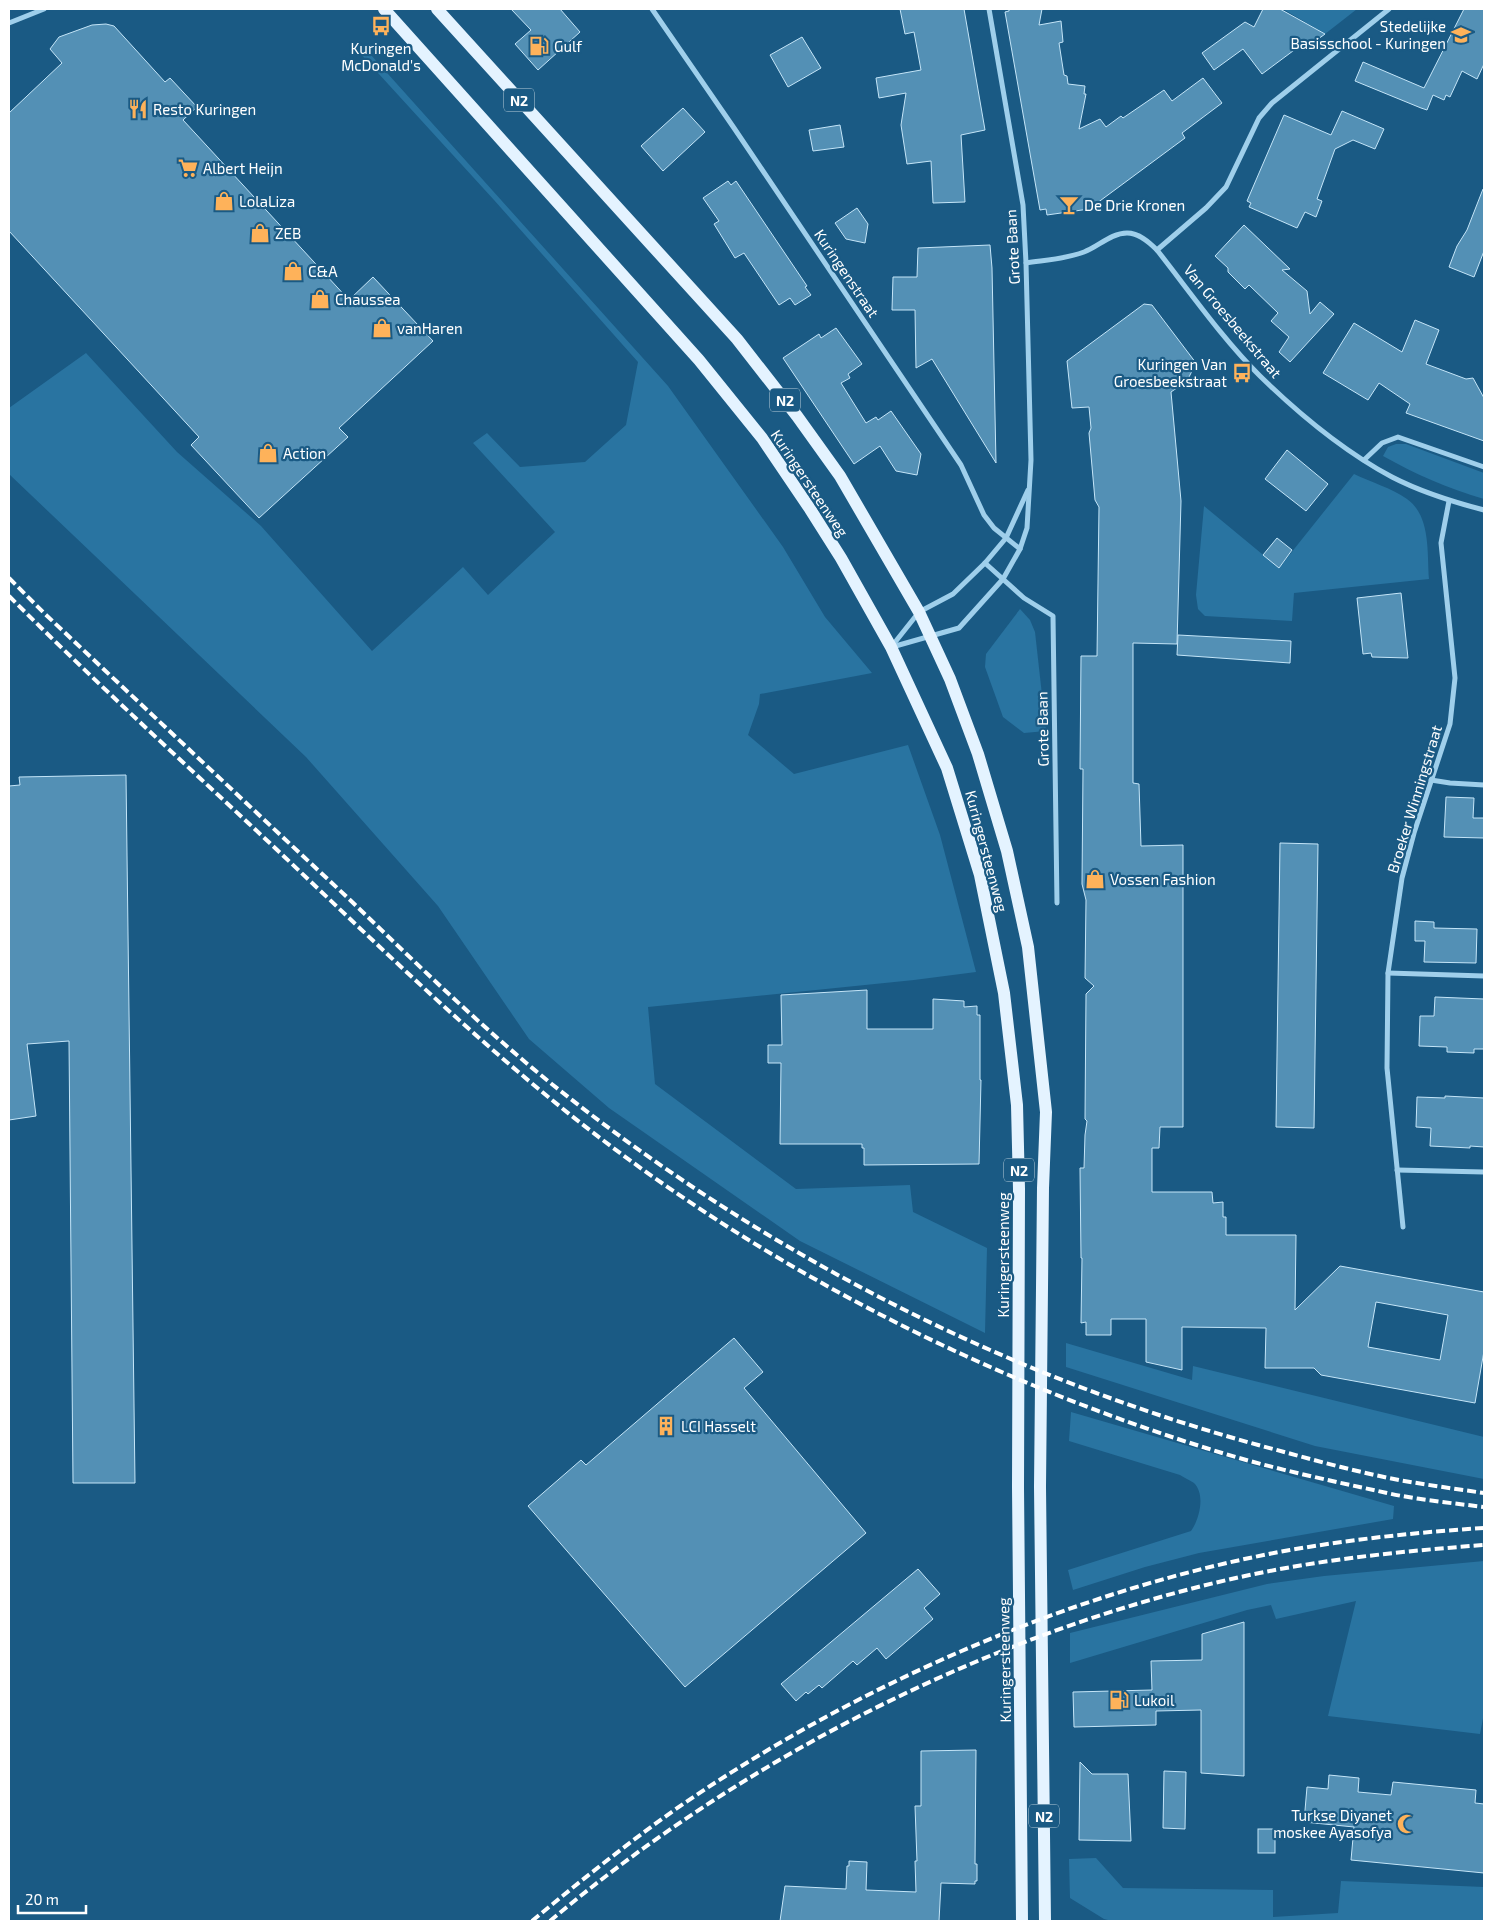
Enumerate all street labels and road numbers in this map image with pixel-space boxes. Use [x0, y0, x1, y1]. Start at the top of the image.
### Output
road number: N2 [504, 88, 534, 112]
street label: Grote Baan [1001, 209, 1023, 285]
street label: Kuringenstraat [811, 226, 883, 321]
street label: Van Groesbeekstraat [1180, 261, 1286, 381]
road number: N2 [770, 388, 800, 412]
street label: Kuringersteenweg [768, 426, 853, 540]
street label: Grote Baan [1032, 691, 1052, 767]
street label: Broeker Winningstraat [1383, 723, 1445, 875]
street label: Kuringersteenweg [962, 788, 1012, 914]
road number: N2 [1004, 1158, 1034, 1182]
street label: Kuringersteenweg [994, 1192, 1012, 1318]
street label: Kuringersteenweg [994, 1597, 1014, 1723]
road number: N2 [1029, 1804, 1059, 1828]

